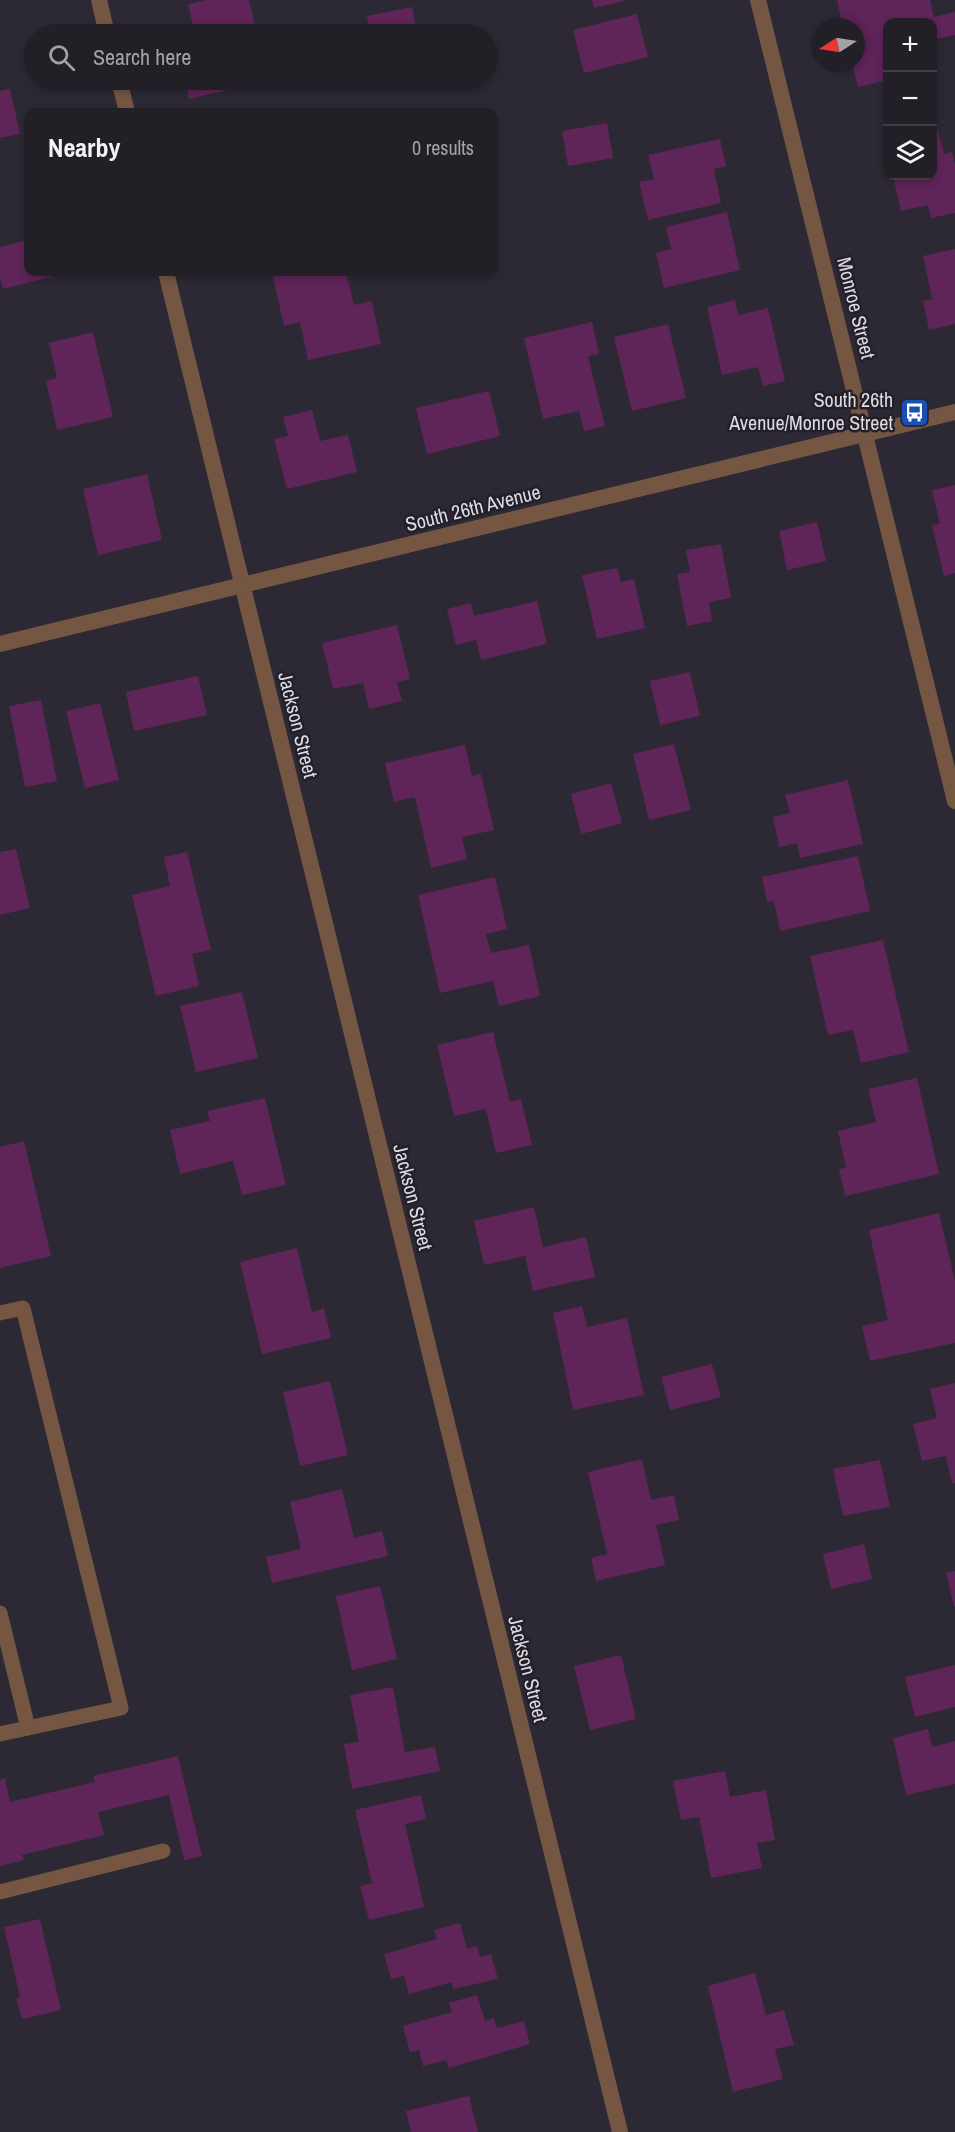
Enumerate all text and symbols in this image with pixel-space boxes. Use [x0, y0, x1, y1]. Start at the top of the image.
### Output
north arrow [811, 18, 865, 72]
map controls [883, 18, 937, 180]
button: + [883, 18, 937, 72]
search box [24, 24, 498, 90]
icon: search [45, 41, 78, 74]
text: Search here [93, 42, 191, 72]
button: − [883, 72, 937, 126]
button: layers [883, 126, 937, 180]
text: Nearby [48, 130, 120, 165]
text: 0 results [412, 134, 474, 161]
street label: Monroe Street [831, 254, 882, 362]
place label: South 26th Avenue/Monroe Street [728, 386, 893, 436]
bus stop icon: South 26th Avenue/Monroe Street [898, 396, 930, 428]
street label: South 26th Avenue [402, 478, 543, 537]
street label: Jackson Street [272, 669, 325, 781]
street label: Jackson Street [387, 1141, 440, 1253]
street label: Jackson Street [502, 1613, 555, 1725]

